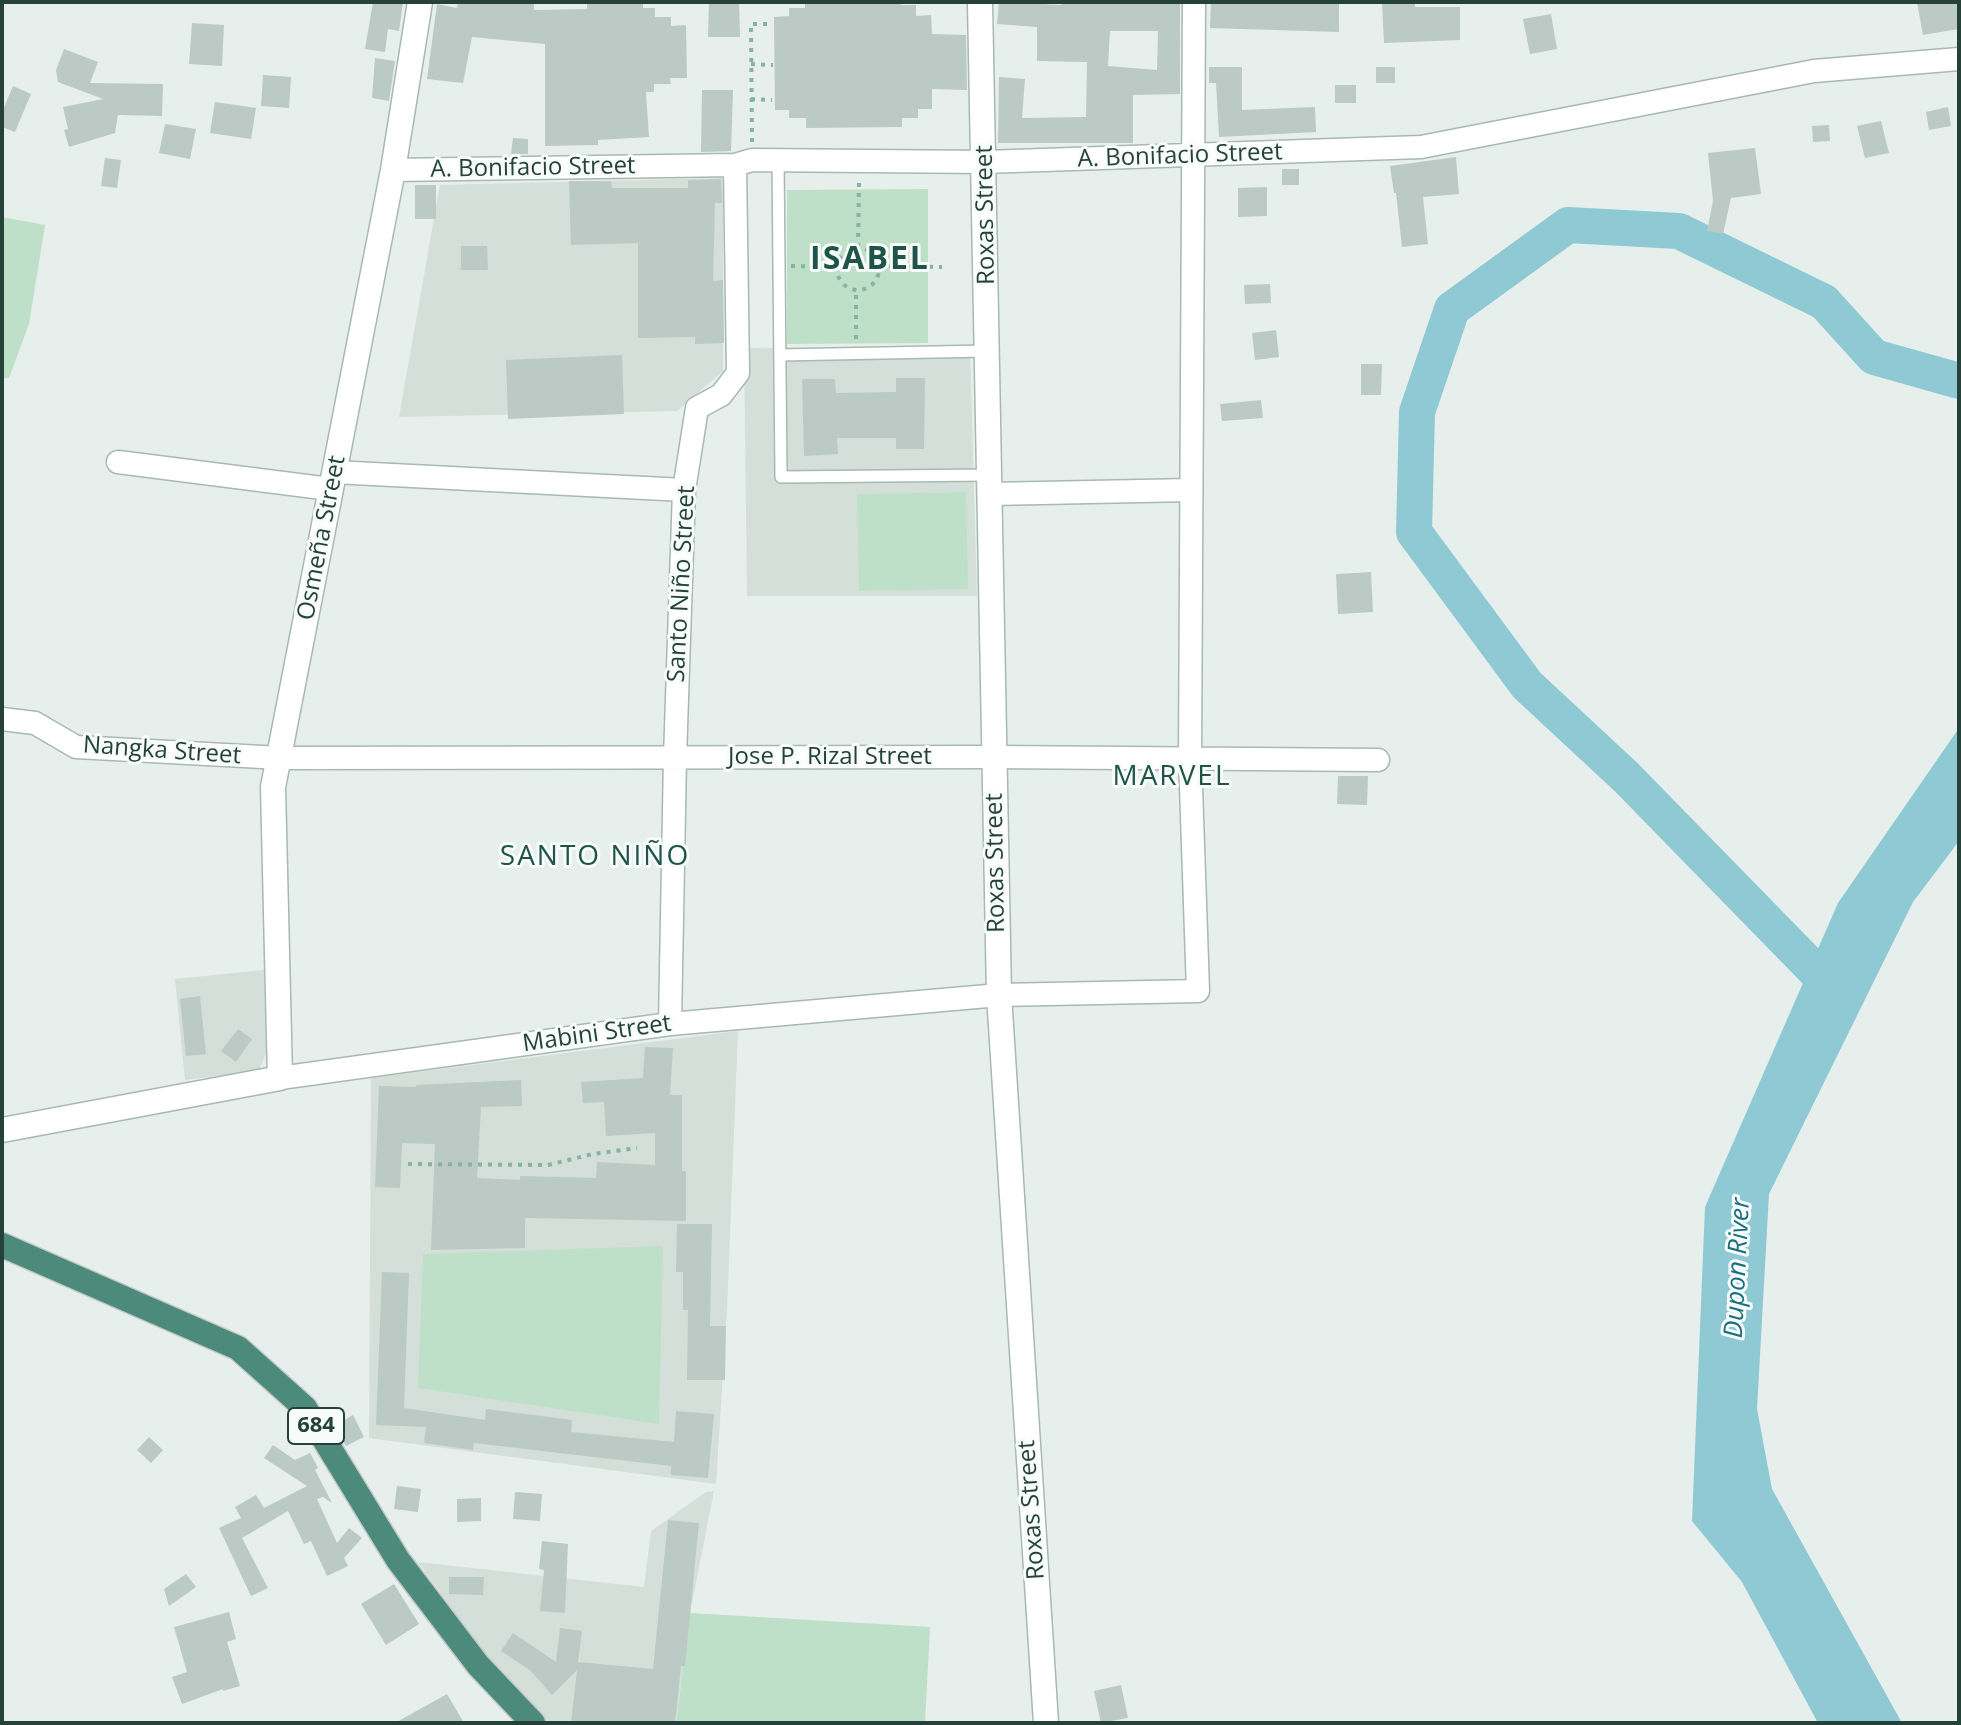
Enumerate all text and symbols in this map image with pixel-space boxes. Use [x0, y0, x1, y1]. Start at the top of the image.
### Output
street label: A. Bonifacio Street [1077, 138, 1283, 174]
street label: Roxas Street [970, 145, 1002, 285]
street label: A. Bonifacio Street [430, 152, 636, 184]
district label: ISABEL [810, 241, 930, 279]
street label: Osmeña Street [292, 453, 352, 623]
street label: Santo Niño Street [662, 485, 702, 683]
street label: Nangka Street [82, 731, 242, 771]
street label: Jose P. Rizal Street [728, 743, 932, 771]
district label: MARVEL [1112, 760, 1232, 794]
street label: Roxas Street [980, 793, 1012, 933]
district label: SANTO NIÑO [500, 840, 690, 874]
street label: Mabini Street [521, 1009, 673, 1059]
water label: Dupon River [1719, 1197, 1757, 1339]
road number: 684 [288, 1408, 344, 1444]
street label: Roxas Street [1013, 1439, 1051, 1581]

